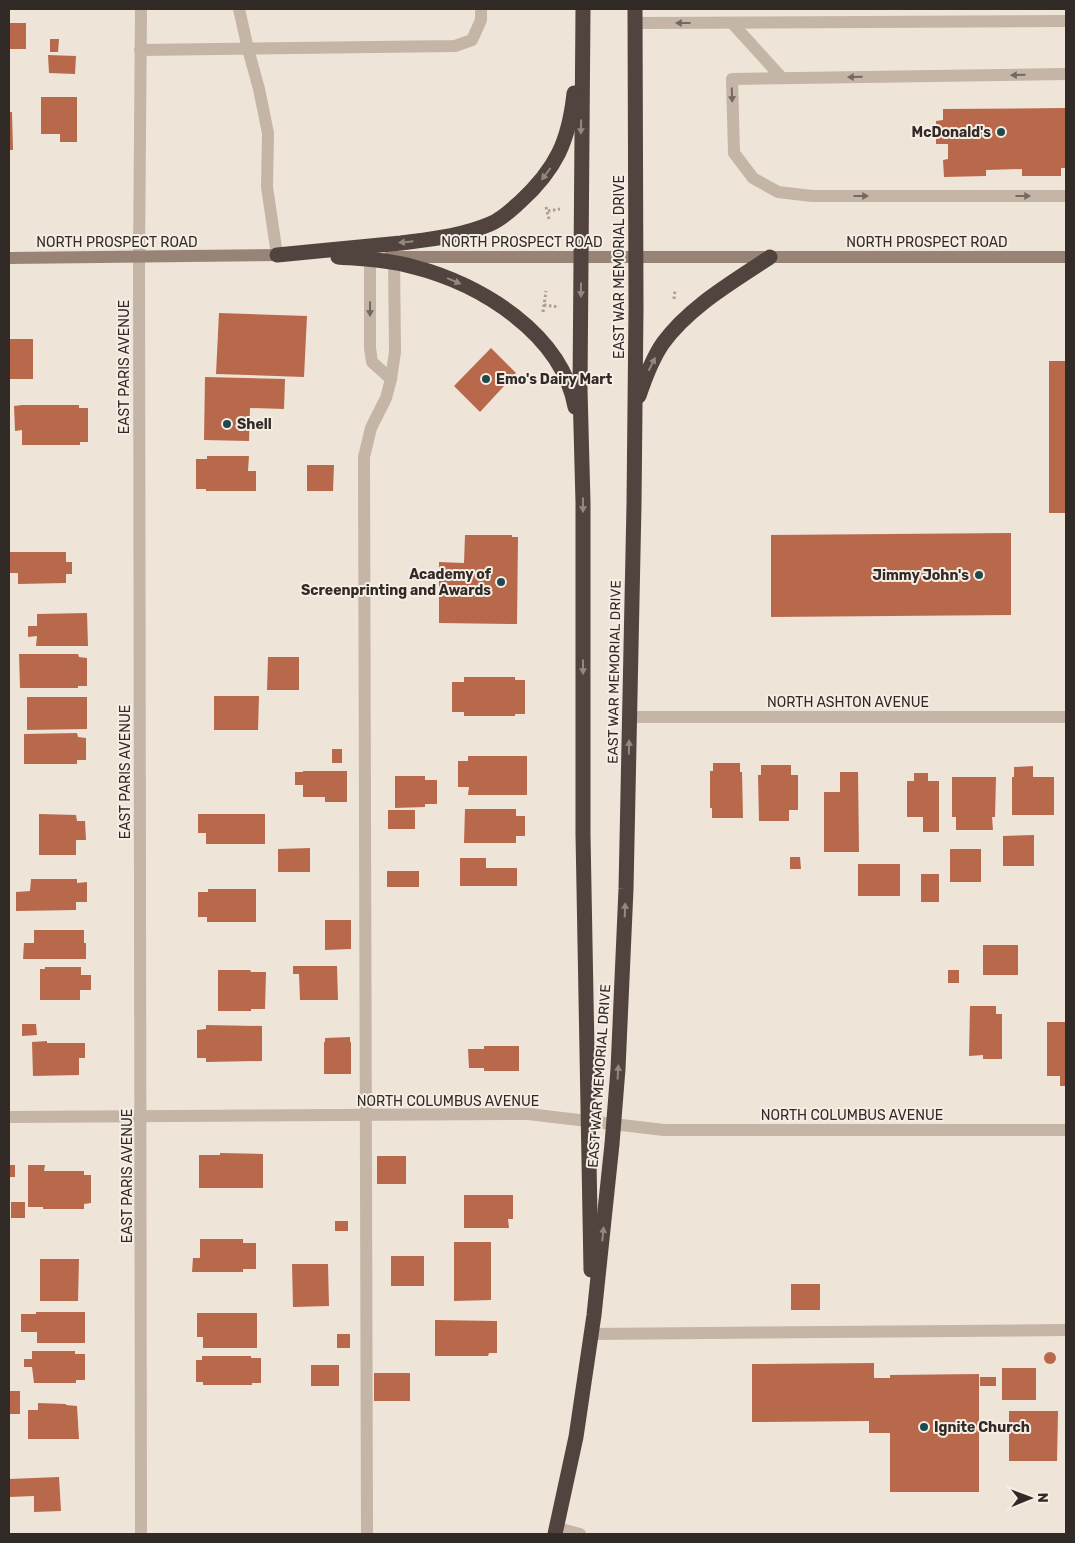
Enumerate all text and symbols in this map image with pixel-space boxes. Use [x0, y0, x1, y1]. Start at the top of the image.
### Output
one-way arrow [675, 19, 691, 27]
one-way arrow [1009, 71, 1025, 79]
one-way arrow [847, 73, 863, 81]
one-way arrow [728, 87, 736, 103]
one-way arrow [577, 120, 585, 136]
place label: McDonald's [912, 124, 991, 141]
marker: McDonald's [995, 126, 1007, 138]
one-way arrow [541, 167, 551, 181]
street label: EAST WAR MEMORIAL DRIVE [611, 175, 628, 359]
one-way arrow [853, 192, 869, 200]
one-way arrow [1016, 192, 1032, 200]
street label: NORTH PROSPECT ROAD [36, 234, 198, 251]
street label: NORTH PROSPECT ROAD [441, 234, 603, 251]
street label: NORTH PROSPECT ROAD [846, 234, 1008, 251]
one-way arrow [397, 238, 413, 246]
one-way arrow [447, 278, 461, 286]
one-way arrow [577, 282, 585, 298]
street label: EAST PARIS AVENUE [116, 300, 133, 434]
one-way arrow [366, 301, 374, 317]
one-way arrow [648, 357, 656, 371]
place label: Emo's Dairy Mart [496, 371, 613, 388]
marker: Emo's Dairy Mart [480, 373, 492, 385]
place label: Shell [237, 416, 272, 433]
marker: Shell [221, 418, 233, 430]
one-way arrow [579, 497, 587, 513]
place label: Academy of Screenprinting and Awards [301, 566, 492, 599]
place label: Jimmy John's [873, 567, 969, 584]
marker: Jimmy John's [973, 569, 985, 581]
marker: Academy of Screenprinting and Awards [495, 576, 507, 588]
street label: EAST WAR MEMORIAL DRIVE [604, 580, 625, 764]
one-way arrow [579, 660, 587, 676]
street label: NORTH ASHTON AVENUE [767, 694, 929, 711]
street label: EAST PARIS AVENUE [117, 705, 134, 839]
one-way arrow [626, 739, 634, 755]
one-way arrow [621, 901, 629, 917]
street label: EAST WAR MEMORIAL DRIVE [585, 984, 614, 1168]
one-way arrow [614, 1064, 622, 1080]
street label: NORTH COLUMBUS AVENUE [357, 1093, 539, 1110]
street label: NORTH COLUMBUS AVENUE [761, 1107, 943, 1124]
street label: EAST PARIS AVENUE [119, 1109, 136, 1243]
one-way arrow [599, 1225, 607, 1241]
place label: Ignite Church [934, 1419, 1030, 1436]
marker: Ignite Church [918, 1421, 930, 1433]
north arrow [1005, 1473, 1055, 1523]
text: N [1034, 1493, 1051, 1503]

